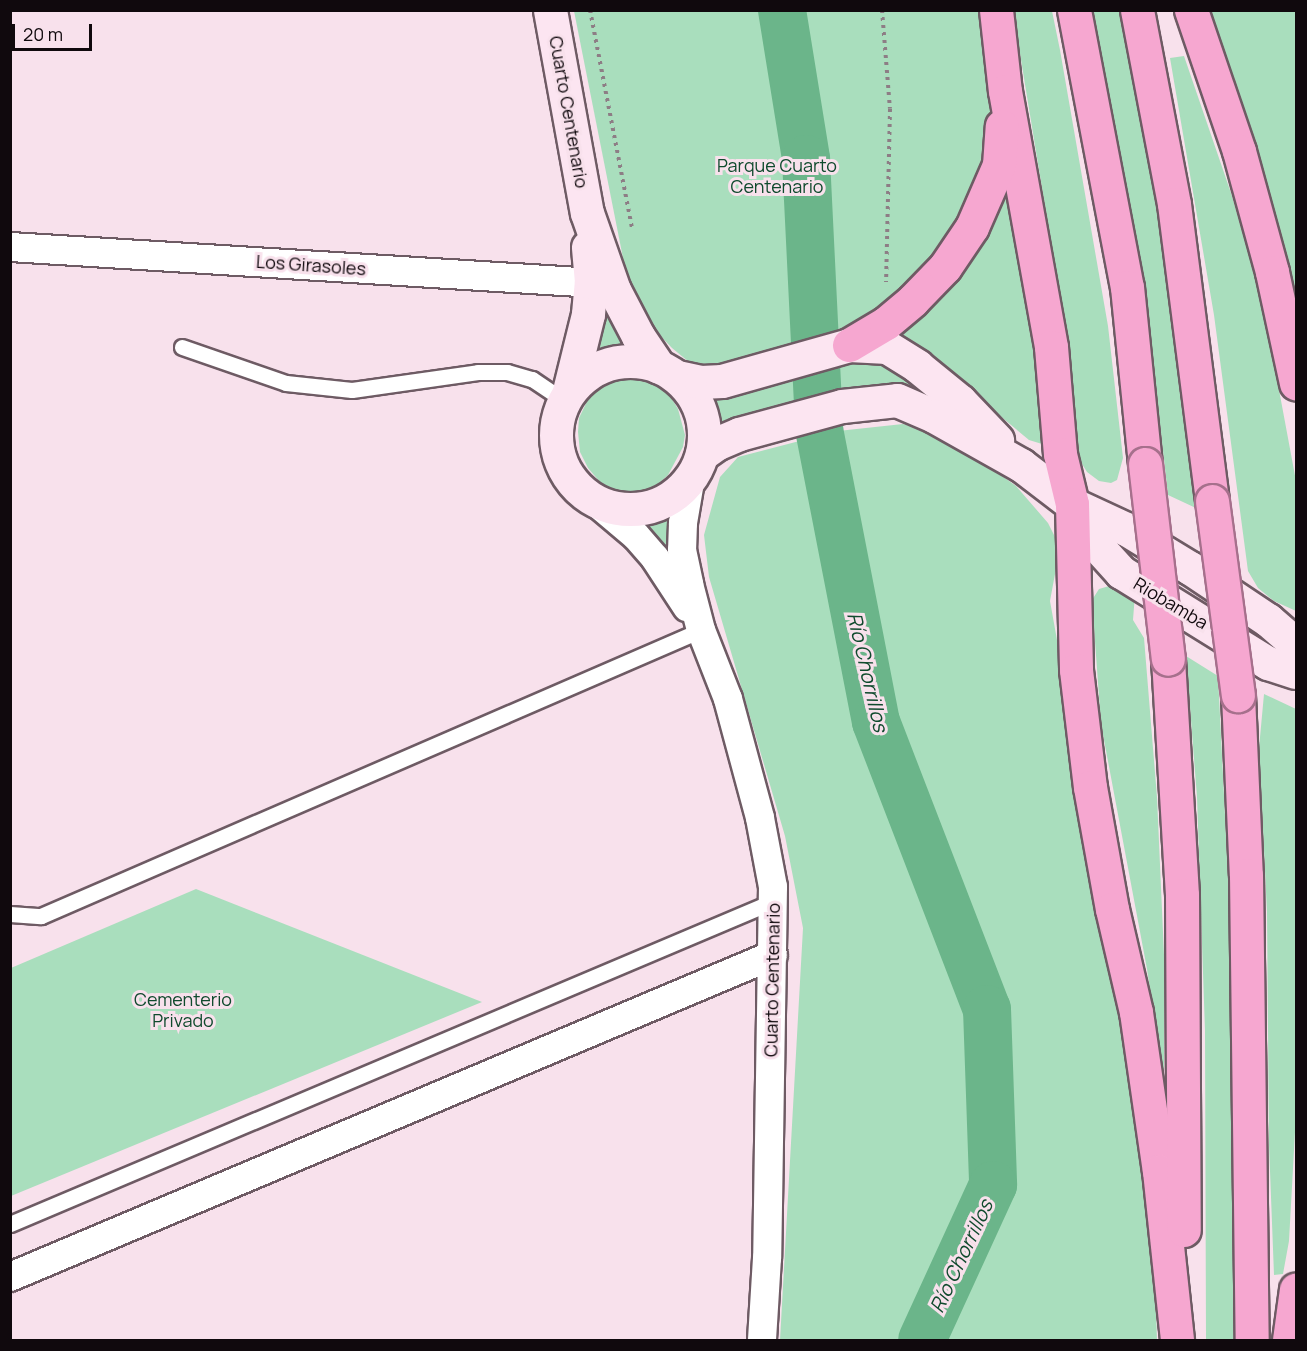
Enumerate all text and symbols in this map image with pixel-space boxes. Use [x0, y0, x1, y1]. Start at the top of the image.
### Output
scale bar [15, 12, 94, 50]
text: 20 m [23, 22, 63, 46]
street label: Cuarto Centenario [545, 34, 593, 190]
park label: Parque Cuarto Centenario [717, 155, 837, 198]
street label: Los Girasoles [255, 250, 367, 280]
street label: Riobamba [1130, 572, 1212, 634]
water label: Río Chorrillos [843, 610, 893, 734]
street label: Cuarto Centenario [760, 903, 784, 1057]
park label: Cementerio Privado [134, 989, 232, 1032]
water label: Río Chorrillos [924, 1196, 998, 1316]

